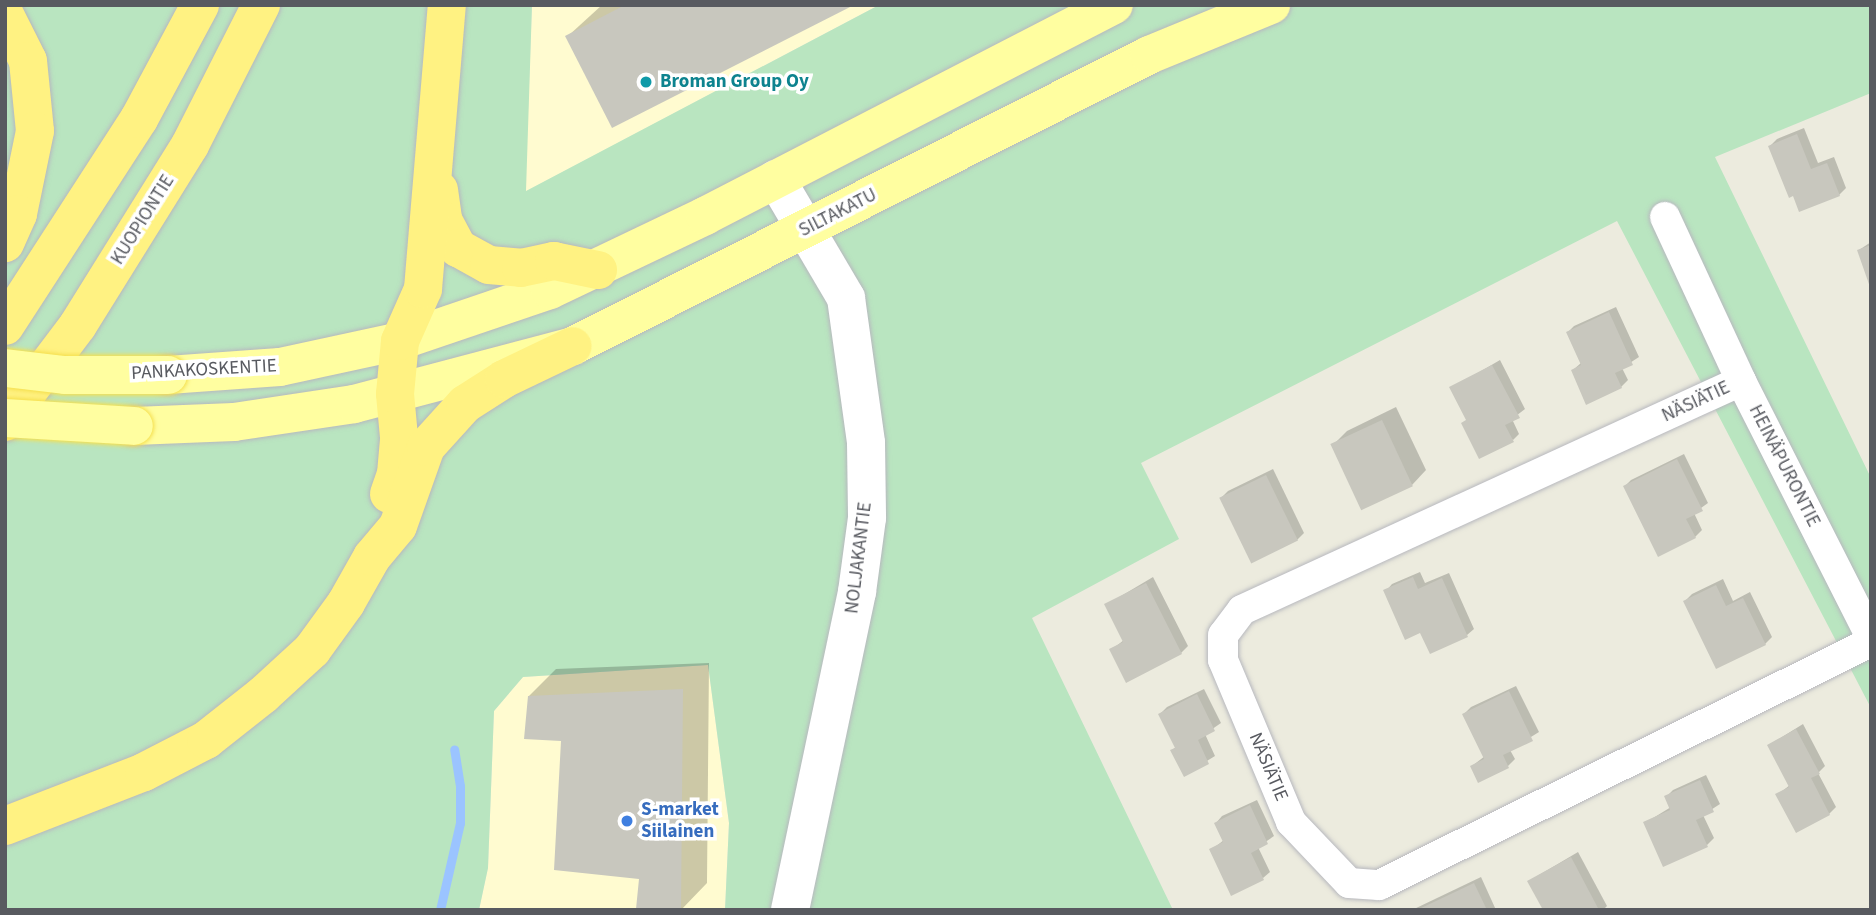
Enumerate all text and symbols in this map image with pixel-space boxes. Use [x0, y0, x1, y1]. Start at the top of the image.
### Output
place label: Broman Group Oy [660, 71, 809, 93]
marker: Broman Group Oy [638, 74, 654, 90]
street label: KUOPIONTIE [106, 171, 180, 269]
street label: SILTAKATU [795, 184, 881, 242]
street label: PANKAKOSKENTIE [131, 355, 277, 385]
street label: NÄSIÄTIE [1658, 376, 1734, 428]
street label: HEINÄPURONTIE [1743, 401, 1825, 531]
street label: NOLJAKANTIE [841, 501, 877, 615]
street label: NÄSIÄTIE [1243, 729, 1293, 805]
place label: S-market Siilainen [641, 799, 719, 843]
marker: S-market Siilainen [619, 813, 635, 829]

